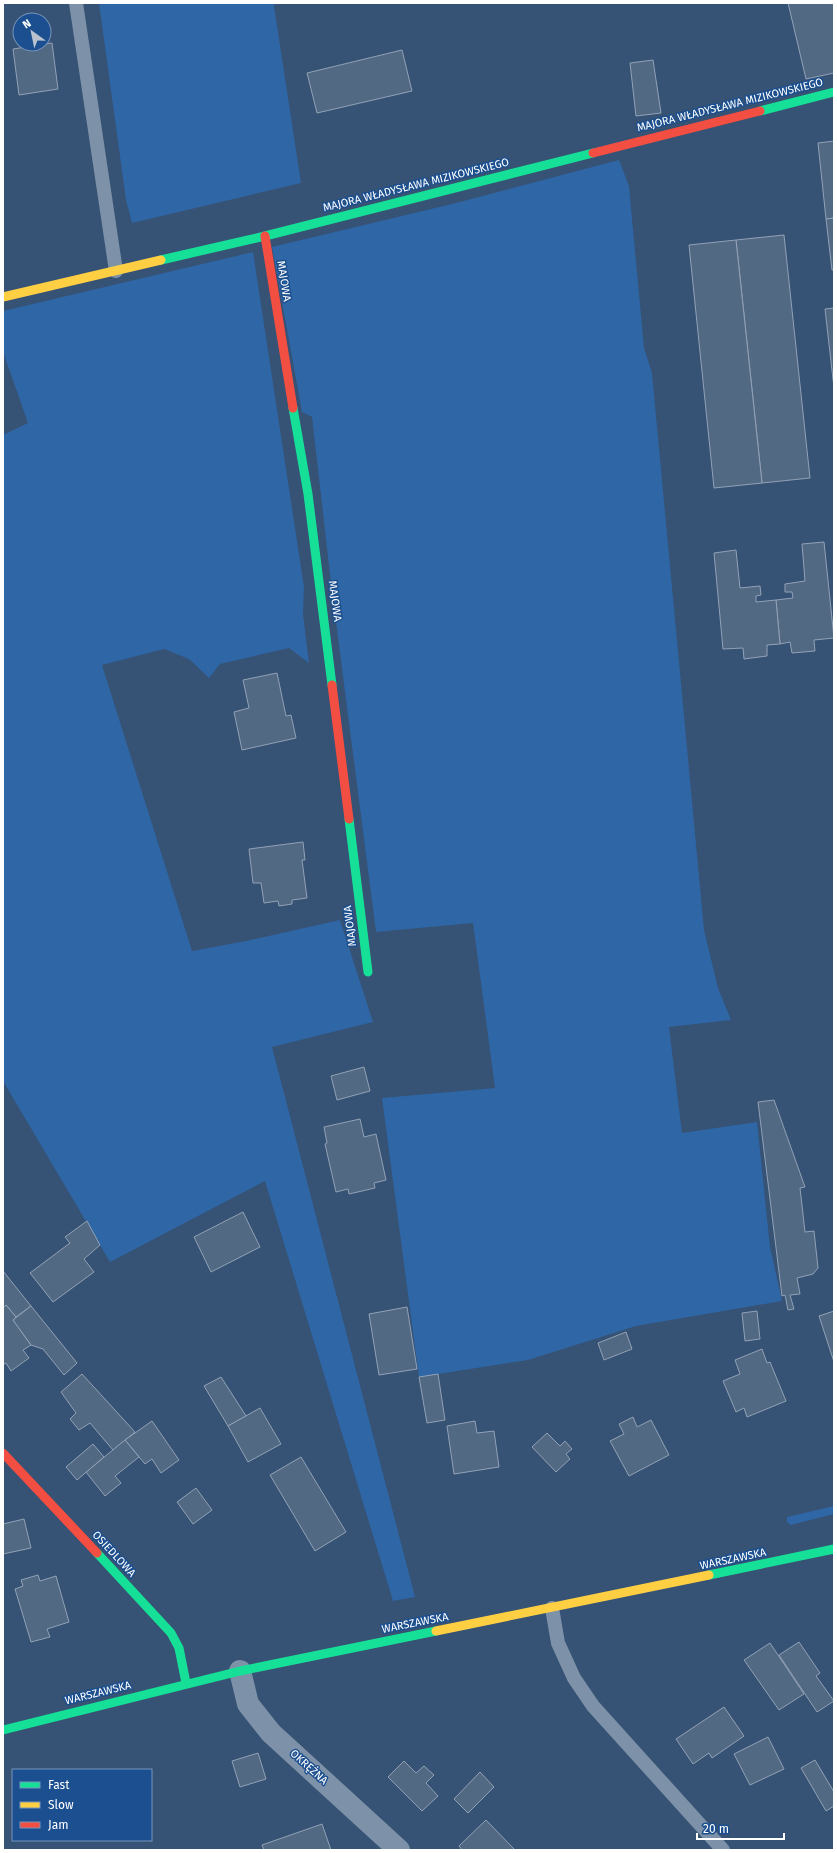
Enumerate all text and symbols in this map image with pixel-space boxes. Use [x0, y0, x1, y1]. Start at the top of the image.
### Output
north arrow [12, 12, 52, 52]
text: N [20, 17, 33, 31]
street label: MAJORA WŁADYSŁAWA MIZIKOWSKIEGO [636, 76, 824, 134]
street label: MAJORA WŁADYSŁAWA MIZIKOWSKIEGO [322, 156, 510, 214]
street label: MAJOWA [274, 260, 294, 303]
street label: MAJOWA [326, 580, 344, 623]
street label: MAJOWA [341, 904, 359, 947]
street label: OSIEDLOWA [90, 1528, 139, 1580]
street label: WARSZAWSKA [699, 1545, 768, 1572]
street label: WARSZAWSKA [381, 1610, 450, 1636]
street label: WARSZAWSKA [64, 1678, 133, 1707]
street label: OKRĘŻNA [288, 1746, 332, 1788]
legend [12, 1769, 152, 1841]
text: Fast [48, 1778, 70, 1792]
text: Slow [48, 1798, 74, 1812]
scale bar [697, 1815, 784, 1841]
text: Jam [48, 1818, 68, 1832]
text: 20 m [703, 1822, 729, 1836]

